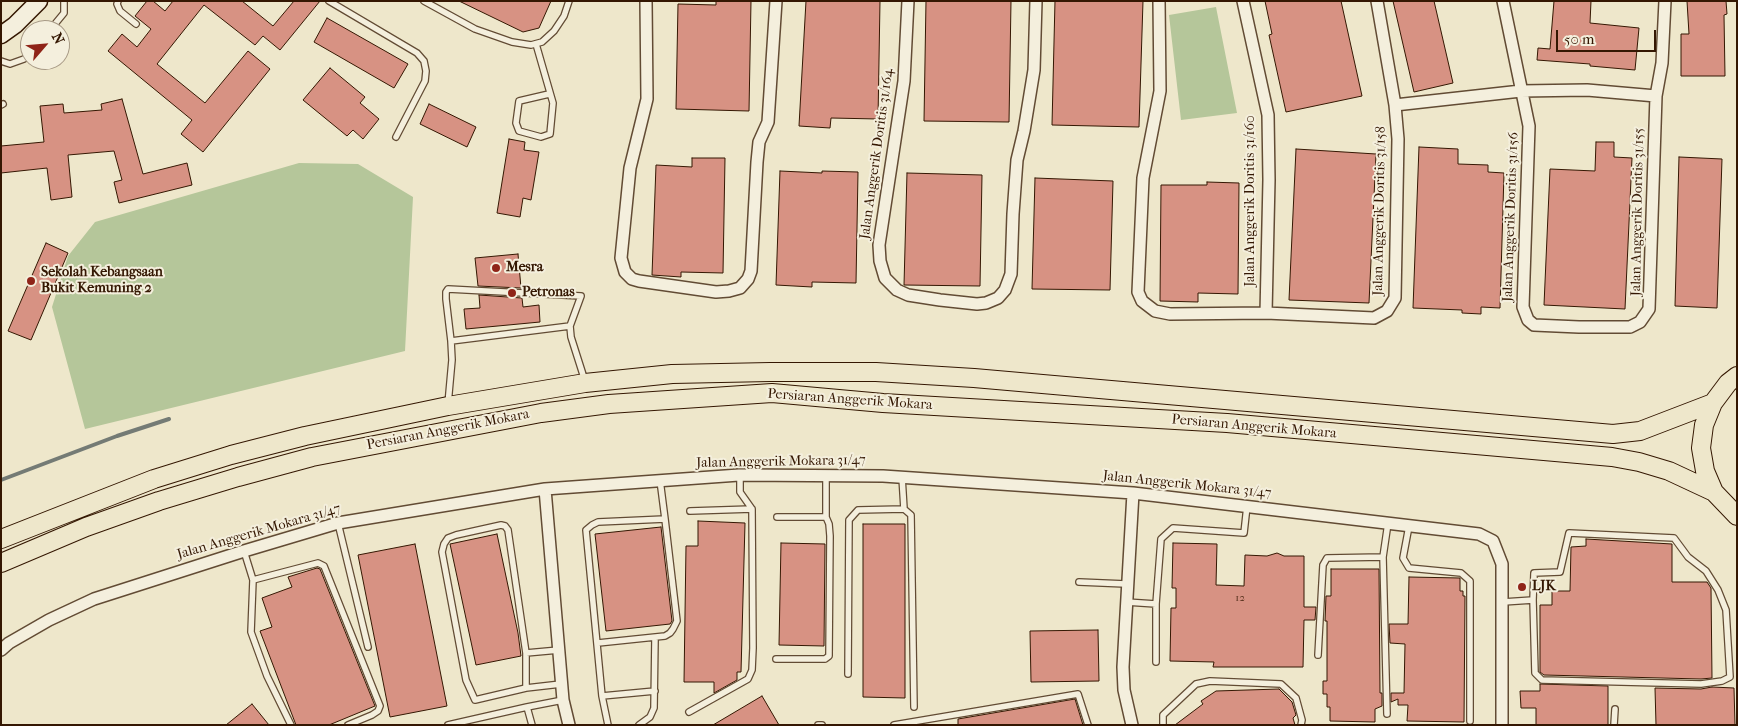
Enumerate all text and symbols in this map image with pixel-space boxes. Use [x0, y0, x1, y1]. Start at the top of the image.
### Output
north arrow [20, 20, 70, 70]
scale bar [1558, 20, 1658, 52]
text: N [48, 30, 68, 47]
text: 50 m [1564, 30, 1594, 48]
street label: Jalan Anggerik Doritis 31/164 [857, 68, 897, 240]
street label: Jalan Anggerik Doritis 31/160 [1243, 115, 1259, 287]
street label: Jalan Anggerik Doritis 31/158 [1370, 126, 1390, 296]
street label: Jalan Anggerik Doritis 31/155 [1628, 128, 1648, 296]
street label: Jalan Anggerik Doritis 31/156 [1500, 132, 1522, 302]
place label: Mesra [506, 260, 543, 276]
marker: Mesra [490, 262, 502, 274]
place label: Sekolah Kebangsaan Bukit Kemuning 2 [41, 265, 163, 298]
marker: Sekolah Kebangsaan Bukit Kemuning 2 [25, 275, 37, 287]
place label: Petronas [522, 285, 575, 301]
marker: Petronas [506, 287, 518, 299]
street label: Persiaran Anggerik Mokara [767, 386, 933, 414]
street label: Persiaran Anggerik Mokara [365, 406, 531, 454]
street label: Persiaran Anggerik Mokara [1171, 411, 1337, 443]
street label: Jalan Anggerik Mokara 31/47 [696, 452, 866, 472]
street label: Jalan Anggerik Mokara 31/47 [1102, 468, 1272, 502]
street label: Jalan Anggerik Mokara 31/47 [175, 501, 343, 563]
place label: LJK [1532, 579, 1556, 595]
marker: LJK [1516, 581, 1528, 593]
house number: 12 [1235, 591, 1245, 605]

